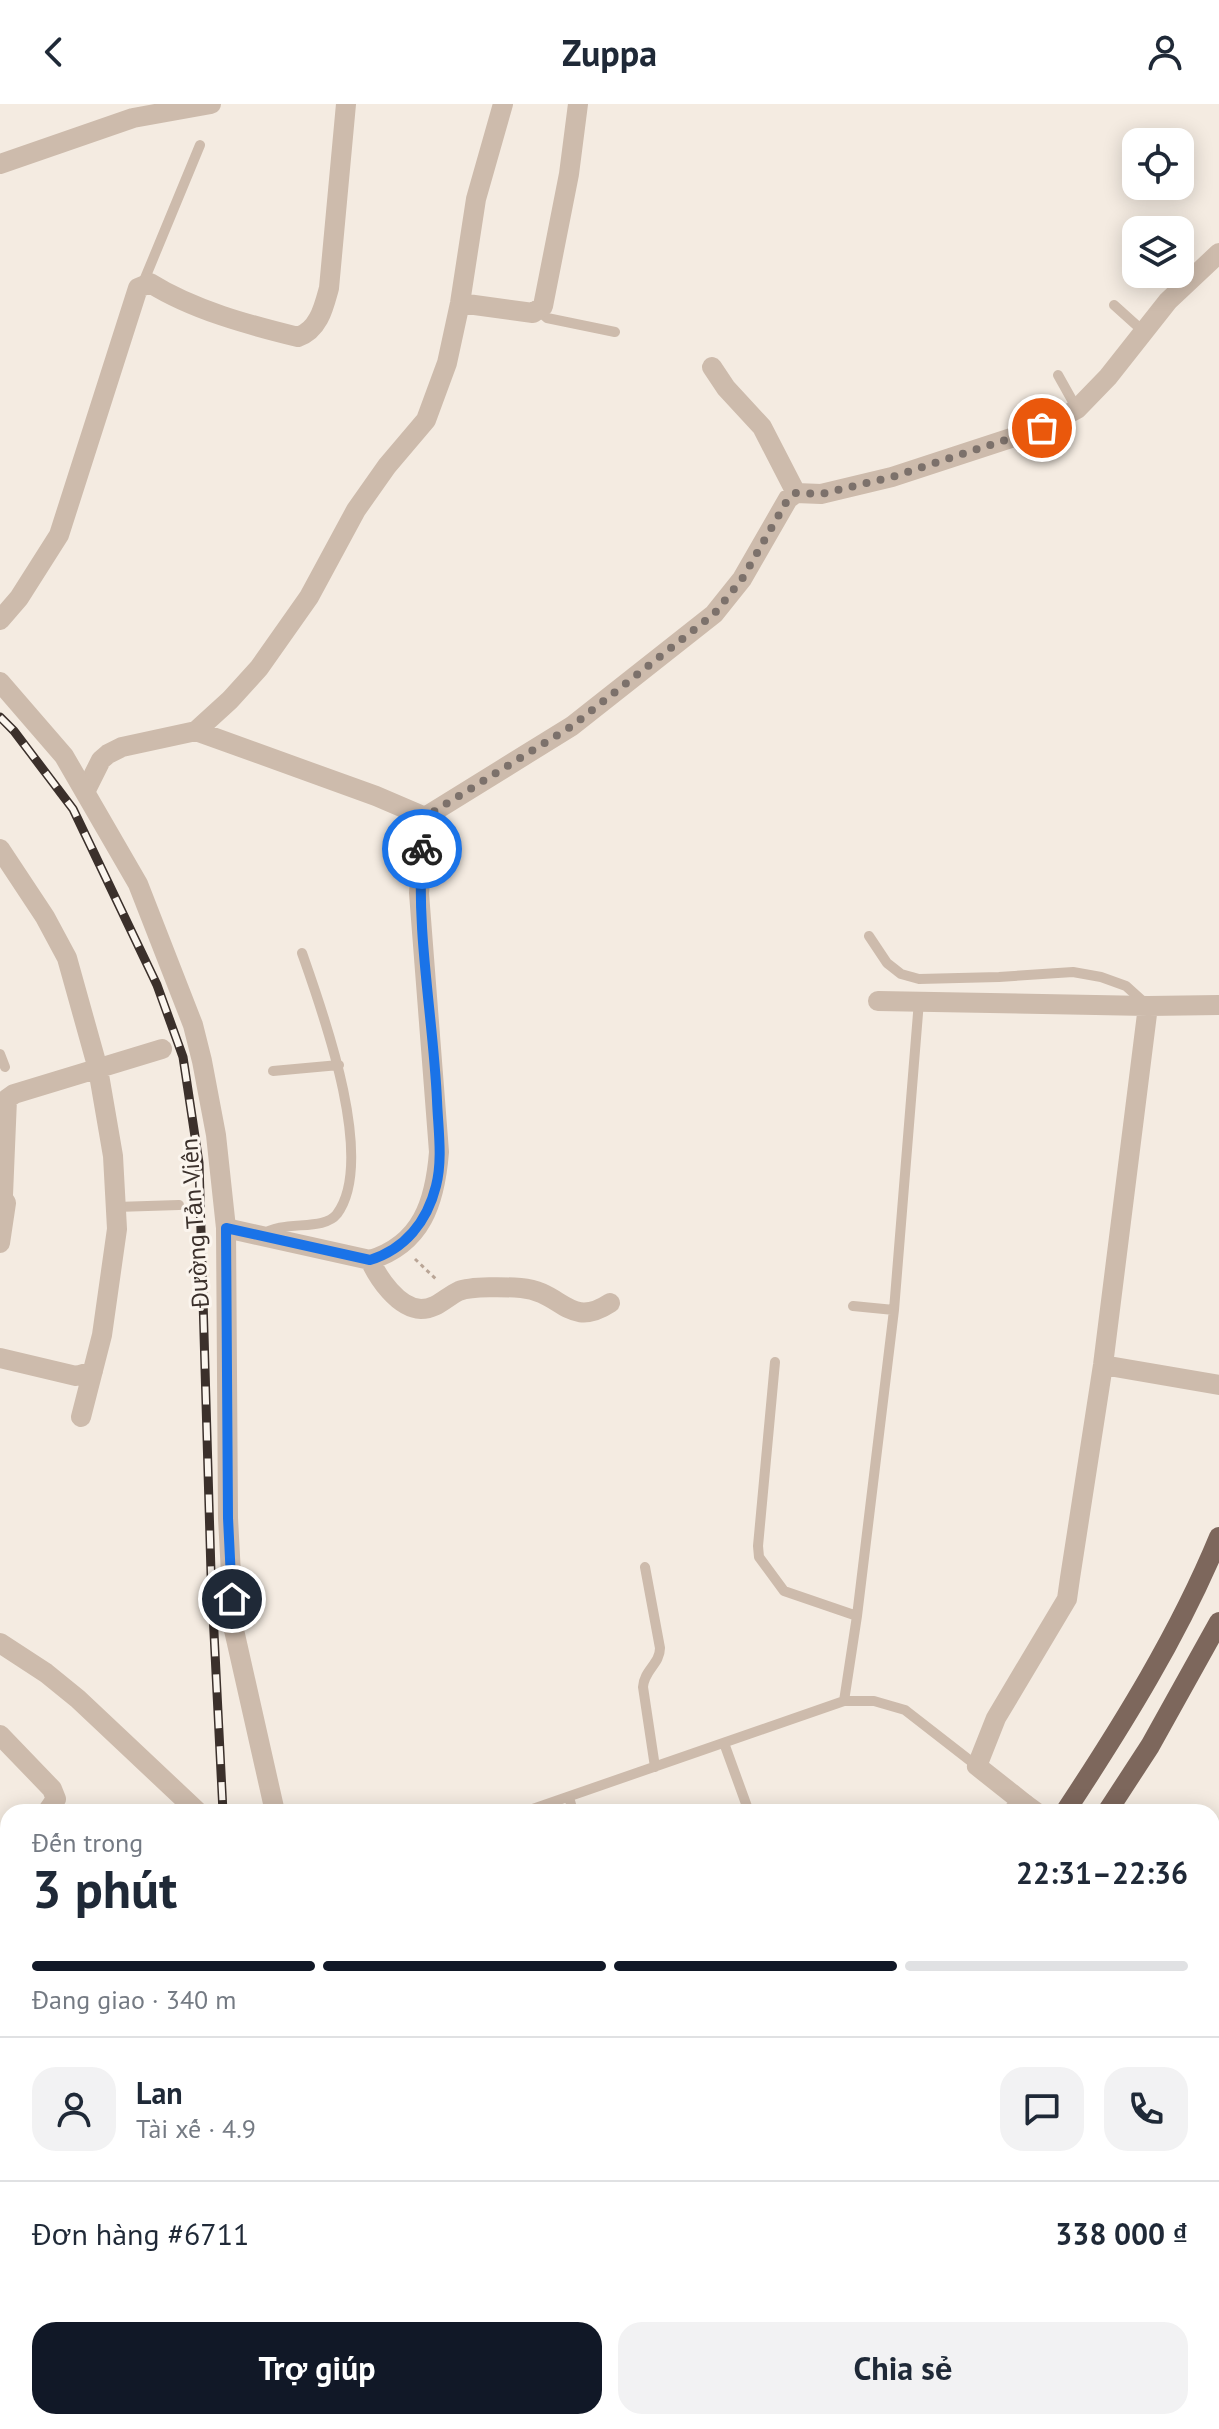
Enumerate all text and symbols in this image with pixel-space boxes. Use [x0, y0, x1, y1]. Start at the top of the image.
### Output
text: Zuppa [562, 29, 657, 76]
icon: back [32, 30, 76, 74]
icon: person [1143, 30, 1187, 74]
map controls [1122, 128, 1194, 288]
button: locate [1122, 128, 1194, 200]
button: layers [1122, 216, 1194, 288]
pin [1008, 394, 1076, 462]
icon: bag [1020, 406, 1064, 450]
courier [382, 809, 462, 889]
icon: bike [400, 827, 444, 871]
street label: Đường Tản Viên [173, 1137, 216, 1310]
pin [198, 1565, 266, 1633]
icon: home [210, 1577, 254, 1621]
text: Đến trong [32, 1826, 143, 1859]
text: 22:31–22:36 [1016, 1853, 1188, 1892]
text: 3 phút [32, 1855, 177, 1922]
text: Đang giao · 340 m [32, 1983, 236, 2016]
button: person [32, 2067, 116, 2151]
button: chat [1000, 2067, 1084, 2151]
button: phone [1104, 2067, 1188, 2151]
text: Lan [136, 2073, 183, 2112]
text: Tài xế · 4.9 [136, 2112, 256, 2145]
text: Đơn hàng #6711 [32, 2214, 249, 2253]
text: 338 000 ₫ [1055, 2214, 1188, 2253]
button: Trợ giúp [32, 2322, 602, 2414]
button: Chia sẻ [618, 2322, 1188, 2414]

